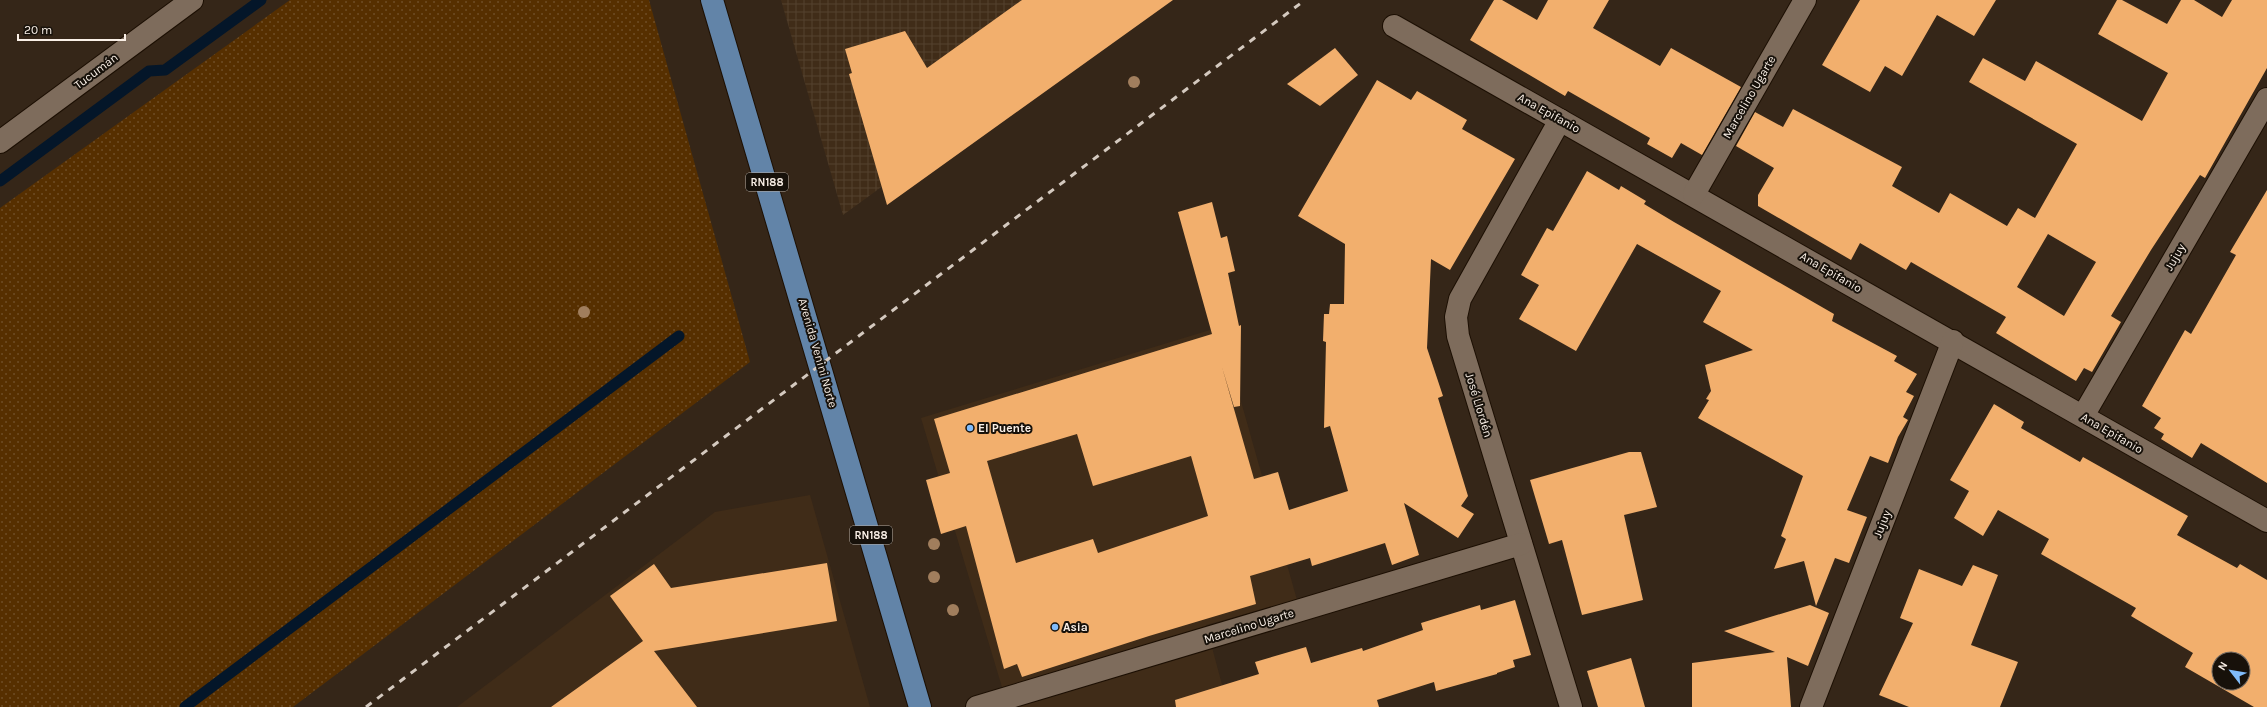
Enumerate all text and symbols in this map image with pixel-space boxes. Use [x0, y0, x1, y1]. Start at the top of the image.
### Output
scale bar [18, 16, 125, 42]
text: 20 m [24, 23, 52, 37]
street label: Tucumán [71, 50, 121, 92]
street label: Marcelino Ugarte [1720, 53, 1778, 141]
street label: Ana Epifanio [1515, 90, 1583, 136]
road number: RN188 [746, 173, 788, 191]
street label: Jujuy [2162, 241, 2188, 273]
street label: Ana Epifanio [1798, 249, 1864, 295]
street label: Avenida Venini Norte [796, 297, 840, 409]
street label: José Llordén [1462, 371, 1496, 439]
street label: Ana Epifanio [2079, 410, 2145, 456]
place label: El Puente [978, 421, 1031, 435]
marker: El Puente [965, 423, 975, 433]
street label: Jujuy [1870, 508, 1894, 540]
road number: RN188 [850, 526, 892, 544]
street label: Marcelino Ugarte [1202, 606, 1296, 646]
place label: Asia [1063, 620, 1088, 634]
marker: Asia [1050, 622, 1060, 632]
north arrow [2211, 651, 2251, 691]
text: N [2215, 659, 2230, 673]

